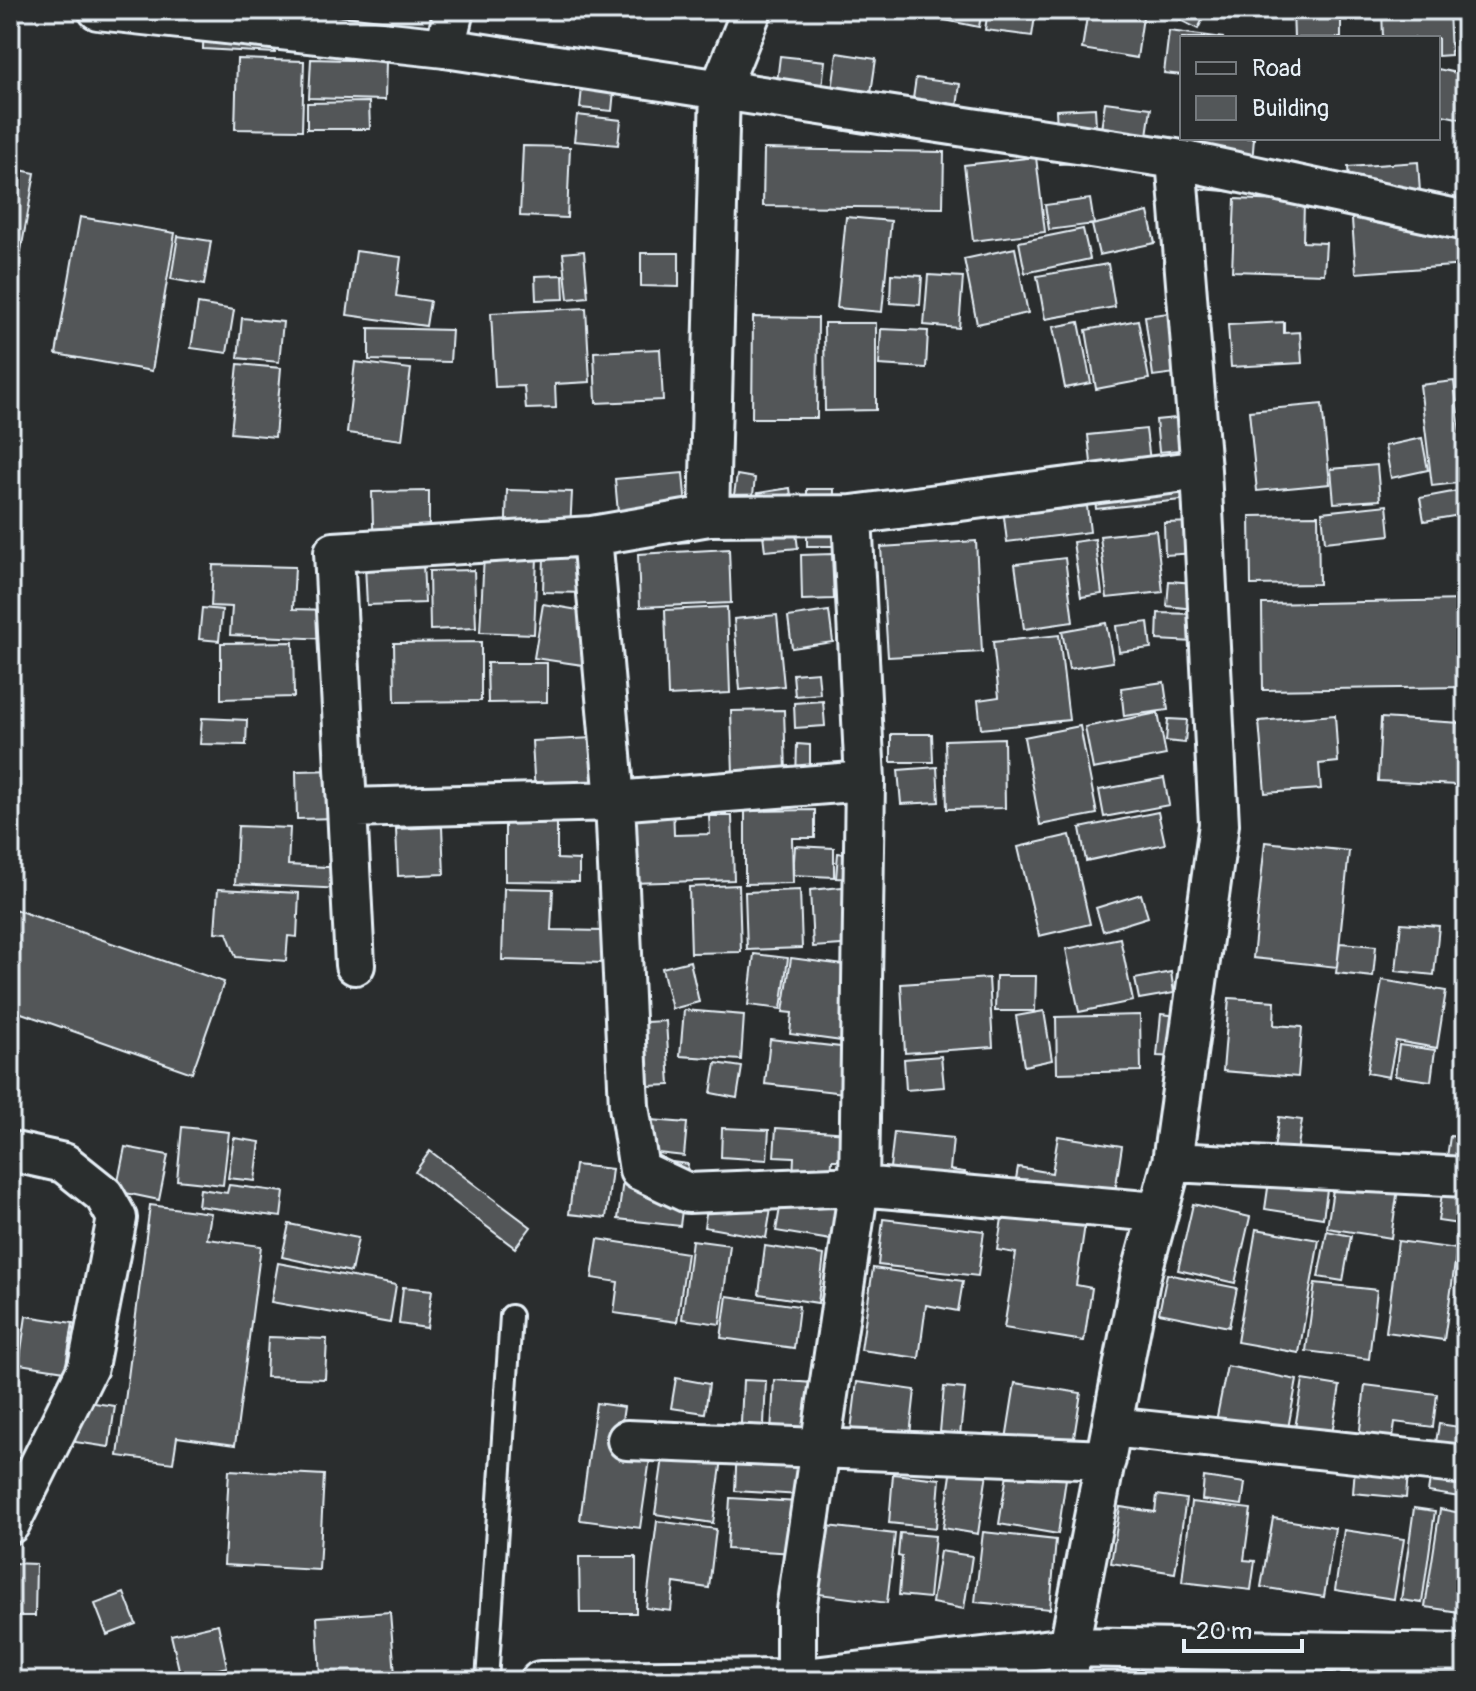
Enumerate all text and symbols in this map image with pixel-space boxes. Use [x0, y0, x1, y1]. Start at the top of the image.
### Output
legend [1180, 36, 1440, 140]
text: Road [1252, 54, 1302, 83]
text: Building [1252, 94, 1329, 123]
scale bar [1184, 1603, 1302, 1653]
text: 20 m [1196, 1617, 1252, 1646]

